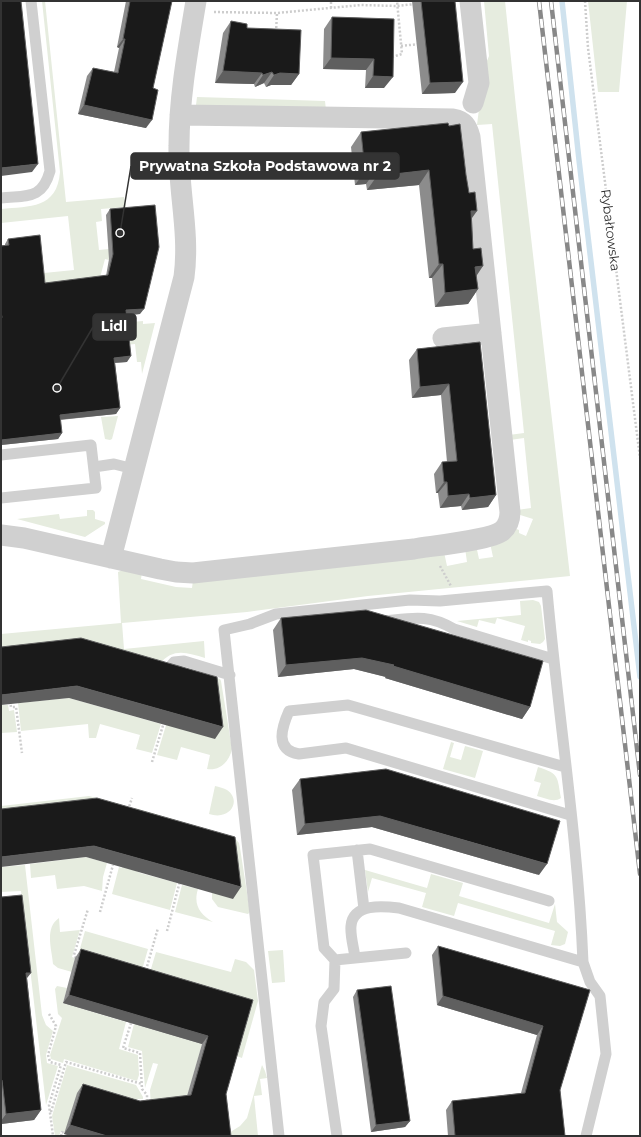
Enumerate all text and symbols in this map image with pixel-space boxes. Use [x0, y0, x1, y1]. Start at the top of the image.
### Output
callout: Prywatna Szkoła Podstawowa nr 2 [131, 153, 399, 179]
text: Prywatna Szkoła Podstawowa nr 2 [139, 157, 391, 175]
street label: Rybałtowska [598, 188, 624, 272]
callout: Lidl [93, 314, 136, 340]
text: Lidl [101, 317, 127, 335]

